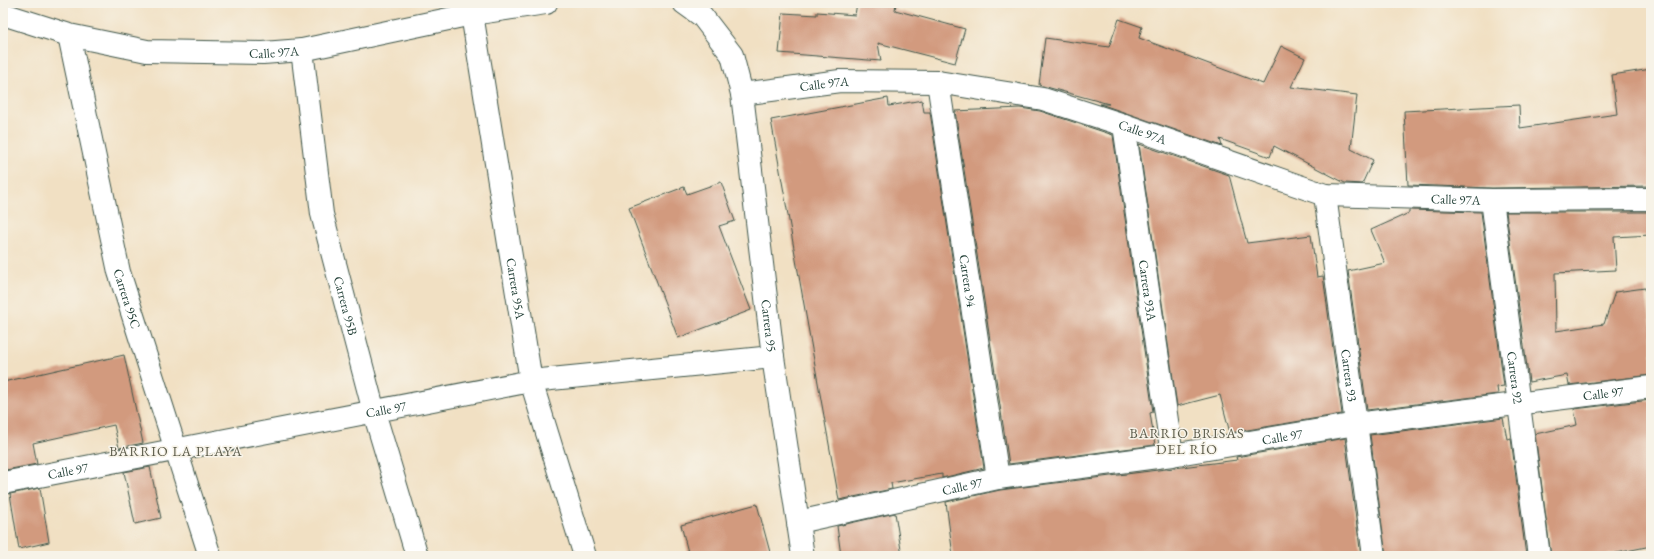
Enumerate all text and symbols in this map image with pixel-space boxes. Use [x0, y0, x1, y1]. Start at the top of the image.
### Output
street label: Calle 97A [249, 42, 301, 62]
street label: Calle 97A [799, 73, 850, 95]
street label: Calle 97A [1116, 116, 1170, 149]
street label: Calle 97A [1431, 190, 1482, 209]
street label: Carrera 94 [955, 253, 980, 309]
street label: Carrera 95A [502, 257, 529, 321]
street label: Carrera 93A [1135, 259, 1161, 323]
street label: Carrera 95C [109, 266, 145, 331]
street label: Carrera 95B [330, 274, 362, 338]
street label: Carrera 95 [757, 299, 780, 353]
street label: Carrera 93 [1337, 348, 1361, 403]
street label: Carrera 92 [1503, 350, 1527, 406]
street label: Calle 97 [1582, 382, 1625, 404]
street label: Calle 97 [364, 397, 408, 422]
district label: BARRIO BRISAS DEL RÍO [1130, 424, 1244, 458]
street label: Calle 97 [1261, 425, 1305, 449]
district label: BARRIO LA PLAYA [109, 442, 243, 460]
street label: Calle 97 [46, 459, 90, 483]
street label: Calle 97 [940, 474, 985, 499]

